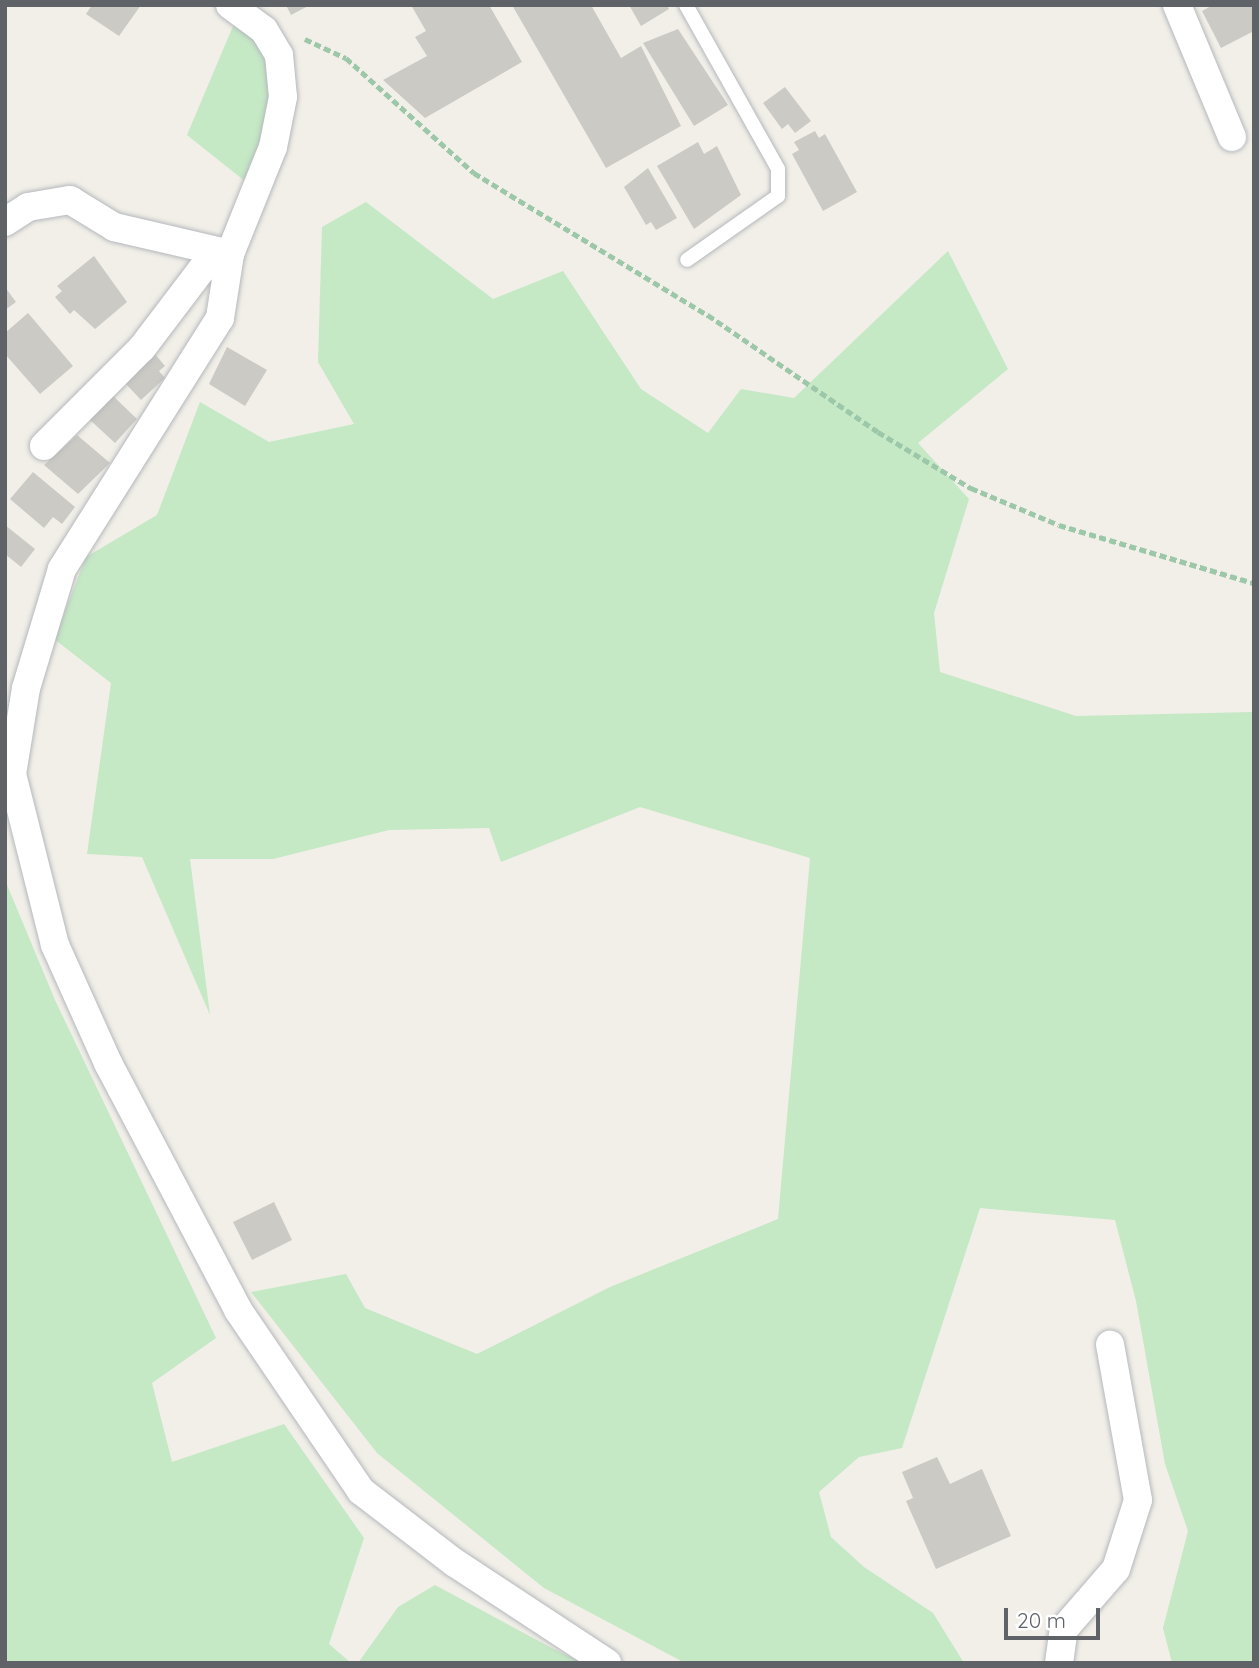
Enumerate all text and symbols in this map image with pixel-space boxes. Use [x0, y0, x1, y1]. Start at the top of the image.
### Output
scale bar [1007, 1594, 1103, 1638]
text: 20 m [1017, 1607, 1066, 1633]

